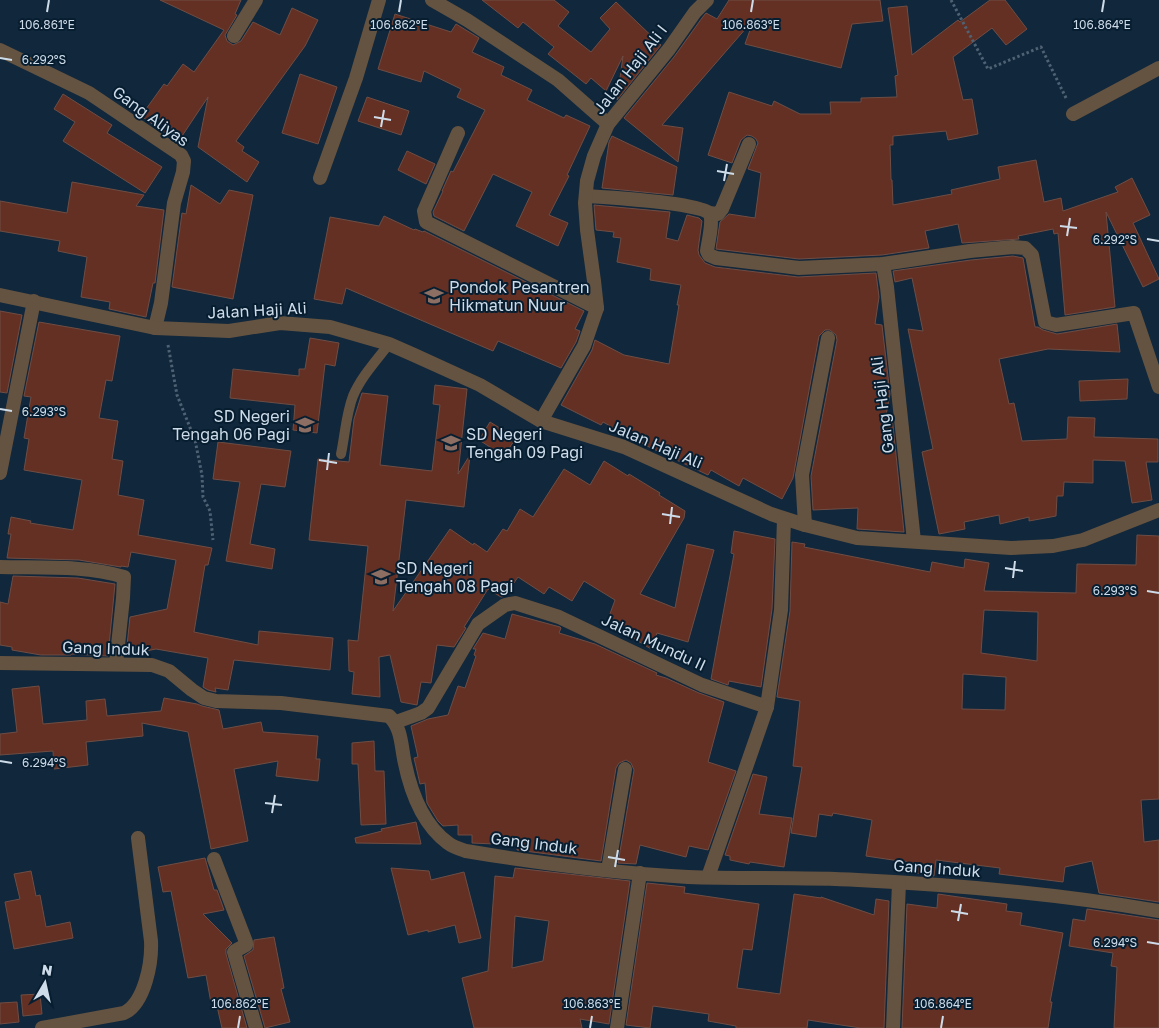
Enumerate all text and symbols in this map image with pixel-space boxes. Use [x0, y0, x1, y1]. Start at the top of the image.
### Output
text: 106.861°E [19, 17, 75, 32]
text: 106.862°E [370, 17, 428, 32]
text: 106.863°E [722, 17, 780, 32]
text: 106.864°E [1073, 17, 1131, 32]
street label: Jalan Haji Ali I [589, 20, 671, 118]
text: 6.292°S [22, 52, 67, 67]
street label: Gang Aliyas [109, 82, 193, 150]
text: 6.292°S [1093, 232, 1138, 247]
place label: Pondok Pesantren Hikmatun Nuur [449, 277, 590, 315]
school or university icon: Pondok Pesantren Hikmatun Nuur [423, 285, 445, 307]
street label: Jalan Haji Ali [207, 297, 307, 323]
street label: Gang Haji Ali [866, 355, 898, 455]
text: 6.293°S [22, 404, 67, 419]
place label: SD Negeri Tengah 06 Pagi [173, 406, 290, 444]
school or university icon: SD Negeri Tengah 06 Pagi [294, 414, 316, 436]
street label: Jalan Haji Ali [606, 415, 706, 473]
place label: SD Negeri Tengah 09 Pagi [466, 424, 583, 462]
school or university icon: SD Negeri Tengah 09 Pagi [440, 432, 462, 454]
place label: SD Negeri Tengah 08 Pagi [396, 558, 514, 596]
school or university icon: SD Negeri Tengah 08 Pagi [370, 566, 392, 588]
text: 6.293°S [1093, 583, 1138, 598]
street label: Jalan Mundu II [599, 609, 709, 675]
street label: Gang Induk [62, 636, 150, 660]
text: 6.294°S [22, 755, 66, 770]
street label: Gang Induk [489, 828, 579, 858]
street label: Gang Induk [893, 855, 981, 881]
text: 6.294°S [1093, 935, 1137, 950]
north arrow [20, 958, 70, 1008]
text: N [41, 960, 54, 979]
text: 106.862°E [211, 996, 269, 1011]
text: 106.863°E [563, 996, 621, 1011]
text: 106.864°E [914, 996, 972, 1011]

